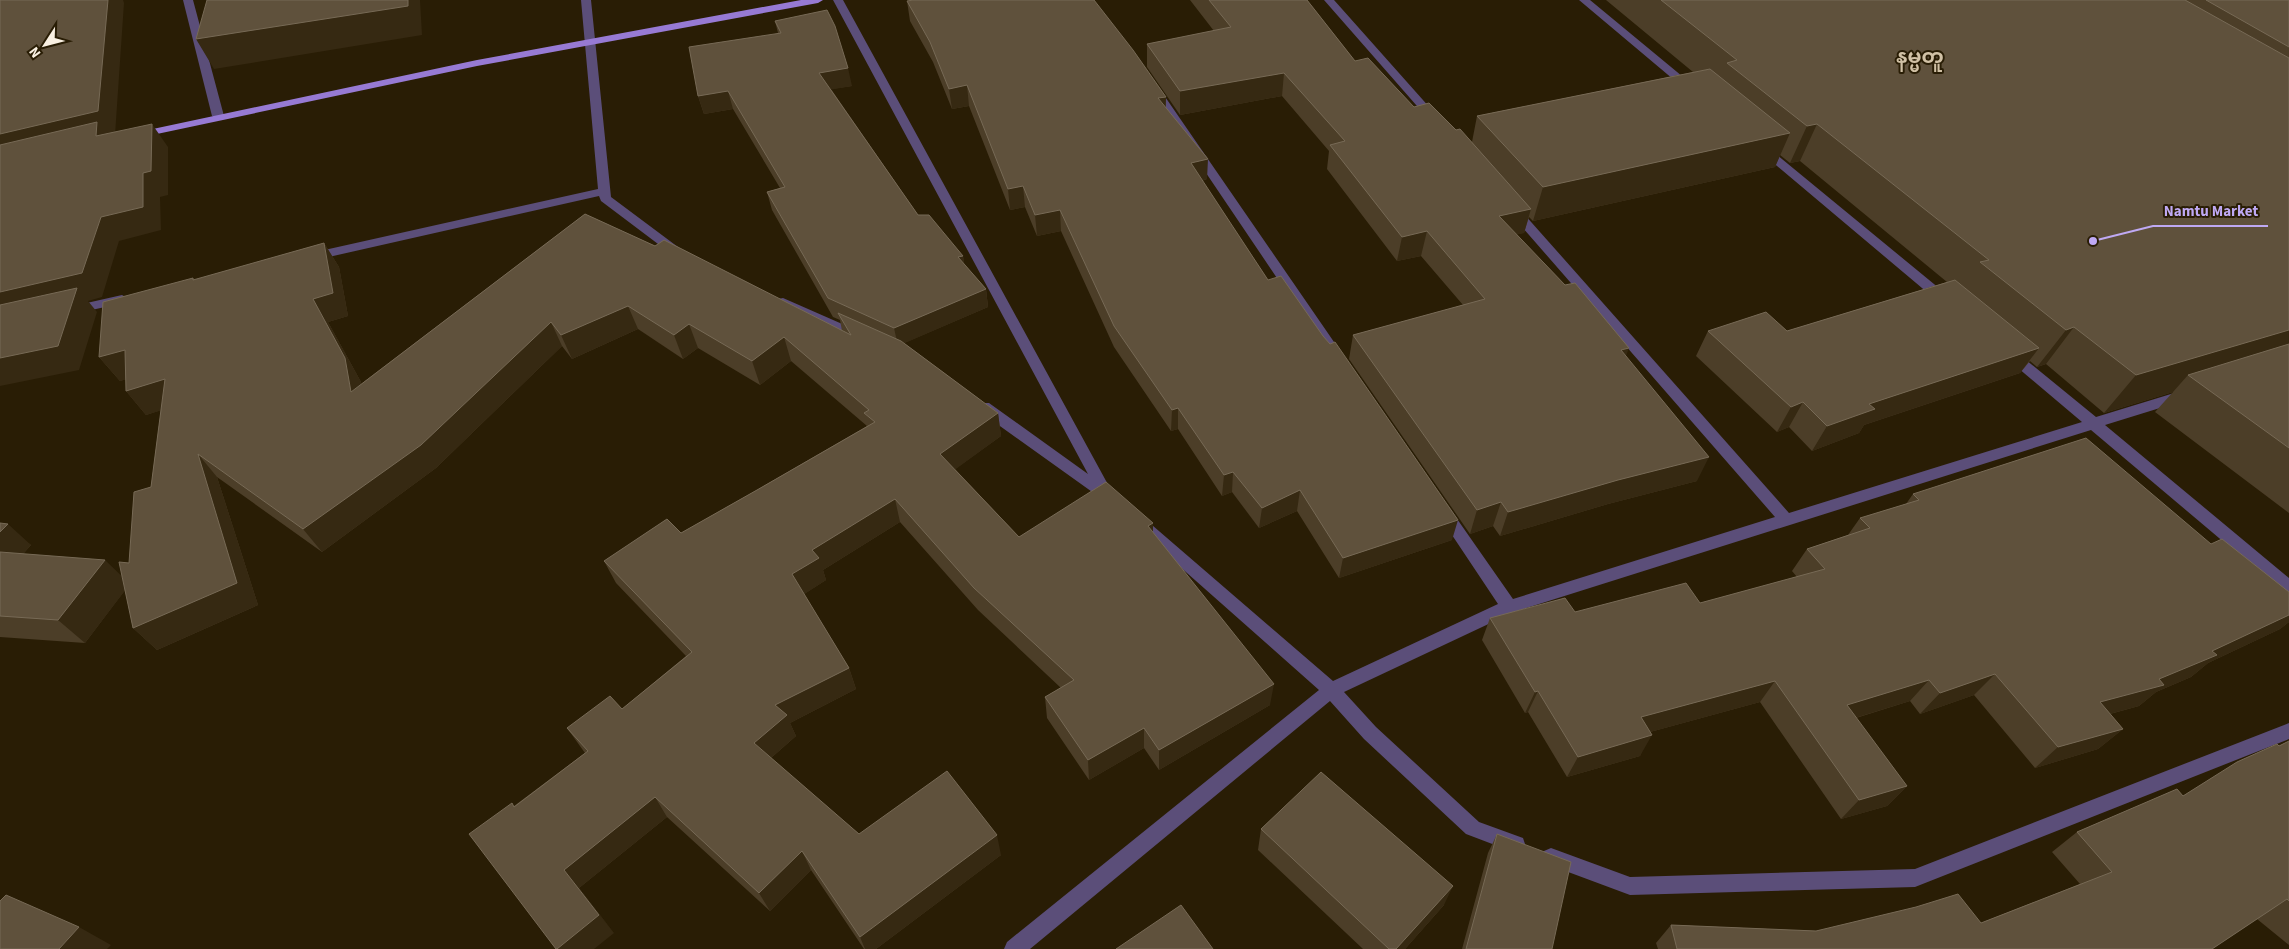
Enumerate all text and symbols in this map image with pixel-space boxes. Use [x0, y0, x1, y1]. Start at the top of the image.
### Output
north arrow [20, 20, 70, 70]
text: N [24, 42, 46, 62]
district label: နမ္မတူ [1896, 43, 1944, 72]
callout: Namtu Market [2153, 196, 2268, 226]
text: Namtu Market [2164, 201, 2258, 222]

